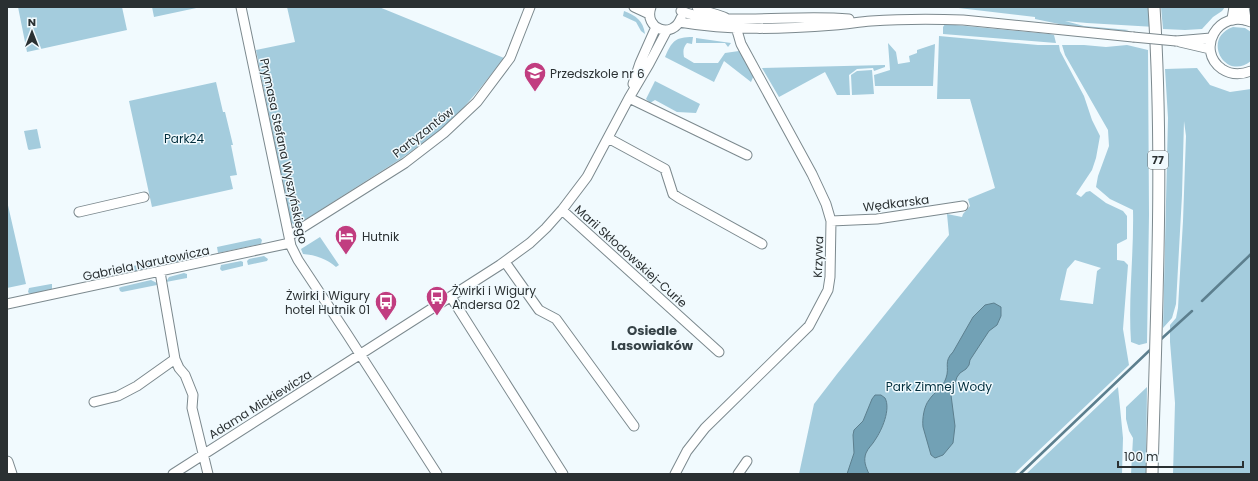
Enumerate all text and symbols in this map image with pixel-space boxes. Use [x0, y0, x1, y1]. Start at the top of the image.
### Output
north arrow [12, 12, 52, 52]
text: N [28, 14, 36, 30]
street label: Prymasa Stefana Wyszyńskiego [256, 57, 312, 246]
school or university icon: Przedszkole nr 6 [522, 60, 548, 93]
place label: Przedszkole nr 6 [550, 65, 645, 82]
street label: Partyzantów [389, 102, 457, 161]
park label: Park24 [164, 130, 205, 147]
road number: 77 [1148, 151, 1168, 169]
street label: Wędkarska [862, 191, 930, 215]
street label: Marii Skłodowskiej-Curie [571, 201, 691, 311]
hotel icon: Hutnik [333, 223, 359, 256]
place label: Hutnik [362, 228, 400, 245]
street label: Krzywa [809, 236, 827, 278]
street label: Gabriela Narutowicza [81, 241, 211, 285]
place label: Żwirki i Wigury Andersa 02 [452, 282, 536, 313]
bus stop icon: Żwirki i Wigury Andersa 02 [424, 284, 450, 317]
place label: Żwirki i Wigury hotel Hutnik 01 [285, 287, 370, 318]
bus stop icon: Żwirki i Wigury hotel Hutnik 01 [373, 289, 399, 322]
district label: Osiedle Lasowiaków [611, 321, 694, 355]
street label: Adama Mickiewicza [205, 365, 315, 443]
park label: Park Zimnej Wody [886, 378, 992, 395]
scale bar [1118, 443, 1243, 469]
text: 100 m [1124, 448, 1158, 465]

